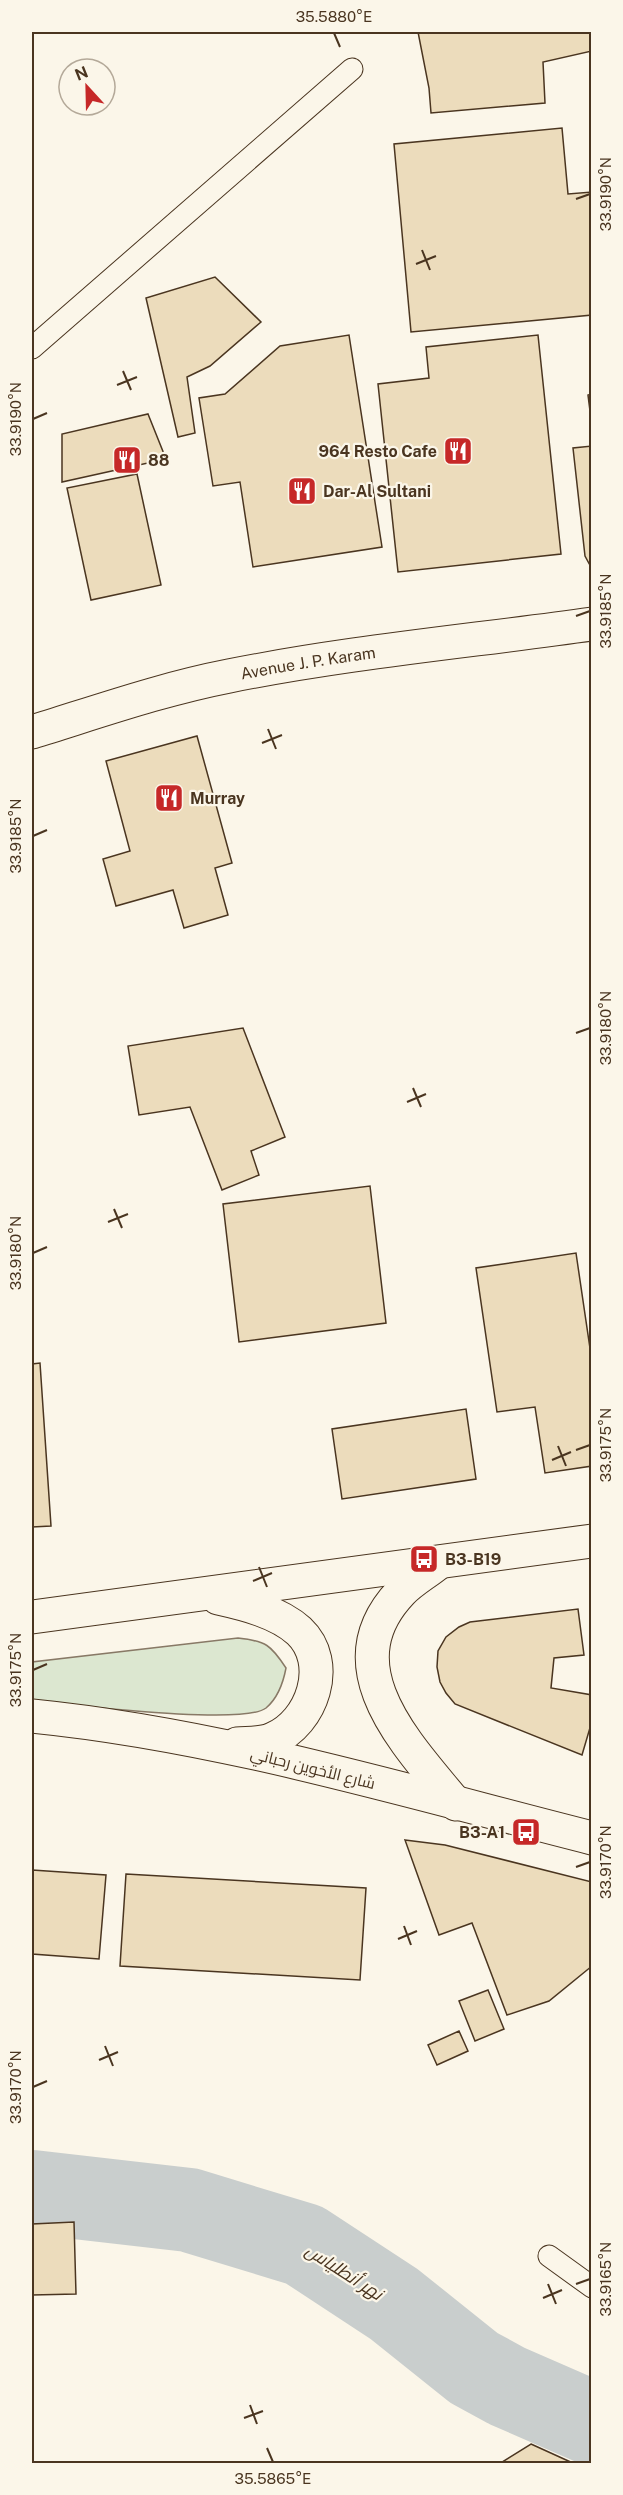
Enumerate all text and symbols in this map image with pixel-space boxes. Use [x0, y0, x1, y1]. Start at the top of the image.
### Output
text: 35.5880°E [296, 8, 372, 25]
north arrow [57, 57, 117, 117]
text: N [72, 62, 91, 85]
text: 33.9190°N [597, 157, 614, 231]
text: 33.9190°N [7, 382, 24, 456]
restaurant icon: 964 Resto Cafe [442, 435, 474, 467]
place label: 964 Resto Cafe [319, 442, 437, 461]
restaurant icon: 88 [111, 444, 143, 476]
place label: 88 [148, 451, 170, 470]
restaurant icon: Dar-Al Sultani [286, 475, 318, 507]
place label: Dar-Al Sultani [323, 482, 431, 501]
text: 33.9185°N [597, 573, 614, 649]
street label: Avenue J. P. Karam [239, 643, 377, 684]
restaurant icon: Murray [153, 782, 185, 814]
place label: Murray [190, 789, 245, 808]
text: 33.9185°N [7, 798, 24, 874]
text: 33.9180°N [597, 991, 614, 1065]
text: 33.9180°N [7, 1216, 24, 1290]
text: 33.9175°N [597, 1408, 614, 1482]
bus stop icon: B3-B19 [408, 1543, 440, 1575]
place label: B3-B19 [445, 1550, 501, 1569]
text: 33.9175°N [7, 1633, 24, 1707]
street label: شارع الأخوين رحباني [248, 1744, 377, 1797]
bus stop icon: B3-A1 [510, 1816, 542, 1848]
place label: B3-A1 [459, 1823, 505, 1842]
text: 33.9170°N [597, 1825, 614, 1899]
text: 33.9170°N [7, 2050, 24, 2124]
water label: نهر أنطلياس [301, 2238, 389, 2306]
text: 33.9165°N [597, 2242, 614, 2316]
text: 35.5865°E [235, 2470, 311, 2487]

